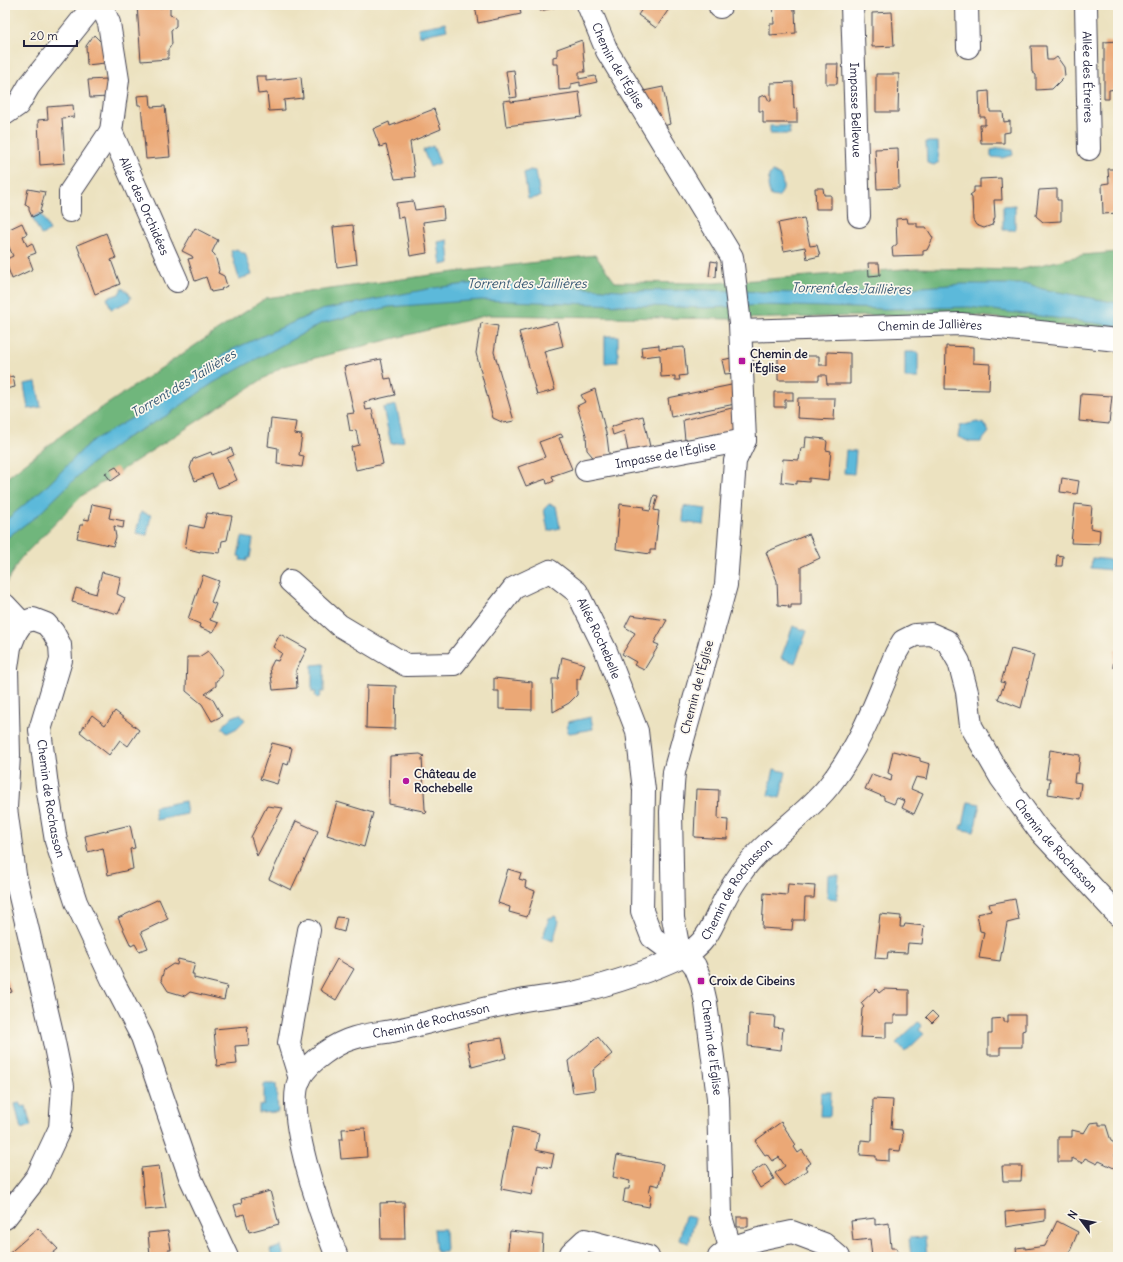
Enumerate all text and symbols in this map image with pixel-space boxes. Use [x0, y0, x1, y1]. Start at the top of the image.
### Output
street label: Chemin de l'Église [589, 20, 648, 112]
scale bar [24, 22, 77, 48]
text: 20 m [30, 28, 58, 43]
street label: Allée des Étreires [1080, 31, 1096, 123]
street label: Impasse Bellevue [847, 62, 865, 158]
street label: Allée des Orchidées [116, 154, 173, 257]
water label: Torrent des Jaillières [467, 275, 588, 292]
water label: Torrent des Jaillières [791, 279, 912, 298]
street label: Chemin de Jallières [877, 316, 983, 334]
water label: Torrent des Jaillières [128, 345, 240, 421]
place label: Chemin de l'Église [750, 346, 808, 376]
marker: Chemin de l'Église [737, 356, 747, 366]
street label: Impasse de l'Église [614, 438, 717, 471]
street label: Allée Rochebelle [574, 595, 624, 681]
street label: Chemin de l'Église [677, 638, 716, 735]
street label: Chemin de Rochasson [34, 738, 69, 859]
place label: Château de Rochebelle [414, 766, 477, 795]
marker: Château de Rochebelle [401, 776, 411, 786]
street label: Chemin de Rochasson [1012, 796, 1101, 895]
street label: Chemin de Rochasson [698, 835, 775, 943]
place label: Croix de Cibeins [709, 973, 795, 988]
marker: Croix de Cibeins [696, 976, 706, 986]
street label: Chemin de l'Église [699, 998, 726, 1096]
street label: Chemin de Rochasson [372, 1000, 491, 1041]
north arrow [1061, 1200, 1101, 1240]
text: N [1065, 1208, 1080, 1222]

